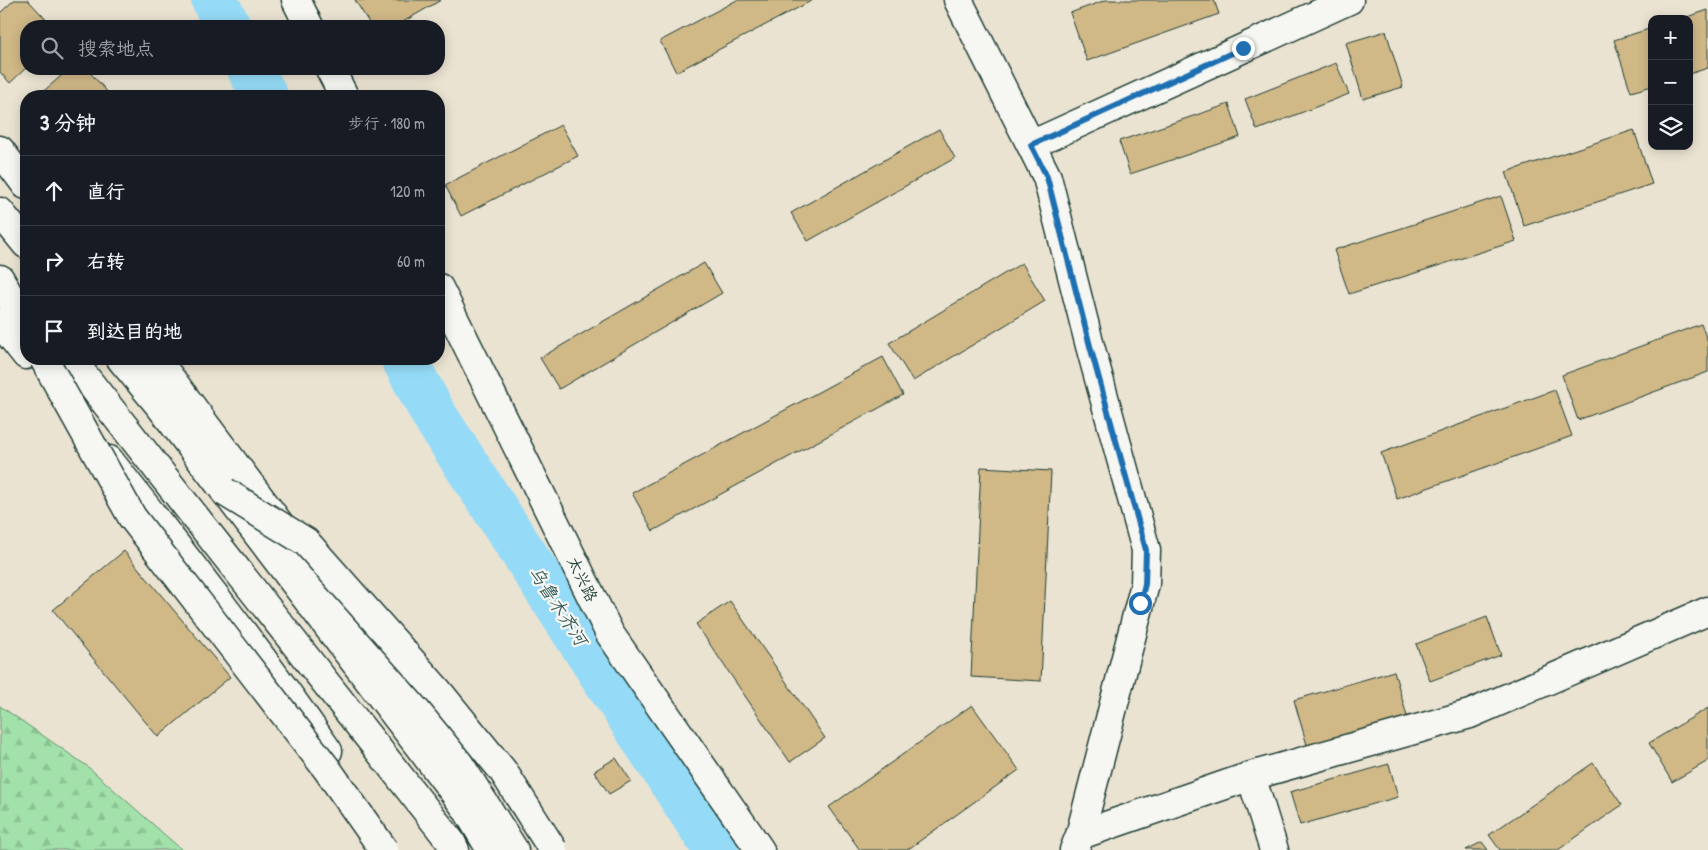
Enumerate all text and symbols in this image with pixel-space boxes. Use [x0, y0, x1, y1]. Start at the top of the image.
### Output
map controls [1648, 15, 1693, 150]
button: + [1648, 15, 1693, 60]
search box [20, 20, 445, 75]
icon: search [38, 34, 66, 62]
text: 搜索地点 [78, 35, 154, 61]
route end [1232, 37, 1255, 60]
button: − [1648, 60, 1693, 105]
button: layers [1648, 105, 1693, 150]
text: 3 分钟 [40, 108, 96, 137]
text: 步行 · 180 m [348, 112, 425, 134]
icon: ahead [40, 177, 68, 205]
text: 直行 [87, 178, 125, 204]
text: 120 m [390, 180, 425, 202]
icon: right [40, 247, 68, 275]
text: 右转 [87, 248, 125, 274]
text: 60 m [397, 250, 425, 272]
icon: arrive [40, 317, 68, 345]
text: 到达目的地 [87, 318, 182, 344]
street label: 太兴路 [563, 553, 603, 605]
water label: 乌鲁木齐河 [523, 561, 595, 653]
route start [1129, 592, 1152, 615]

